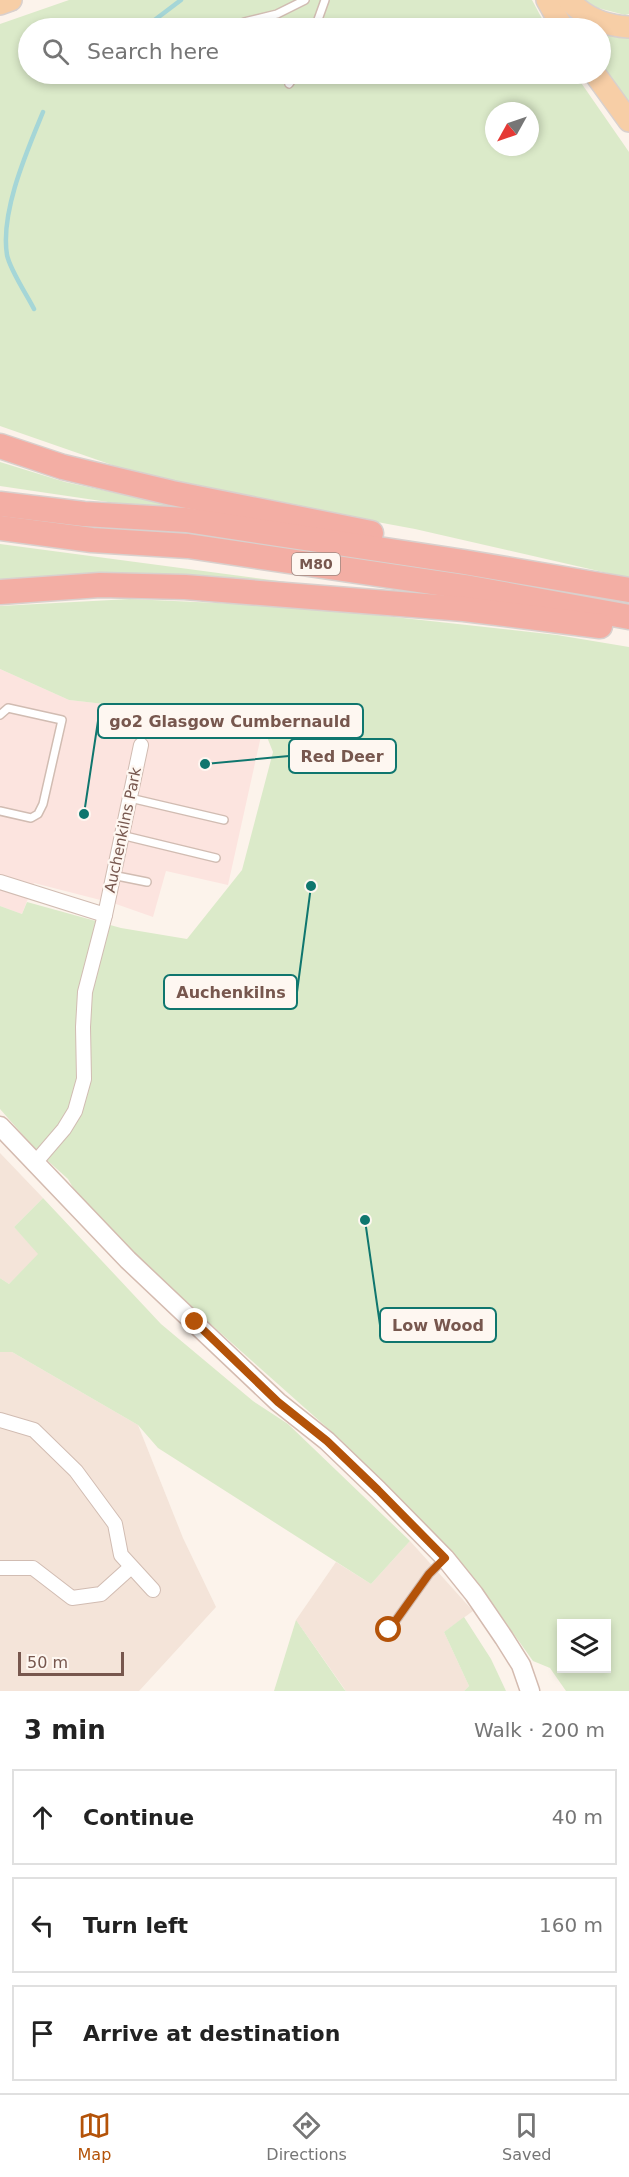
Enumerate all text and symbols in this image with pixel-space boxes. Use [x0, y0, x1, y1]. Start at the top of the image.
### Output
search box [18, 18, 611, 84]
icon: search [39, 35, 72, 68]
text: Search here [87, 39, 219, 64]
north arrow [485, 102, 539, 156]
road number: M80 [292, 553, 340, 575]
callout: go2 Glasgow Cumbernauld [98, 704, 363, 738]
text: go2 Glasgow Cumbernauld [109, 712, 351, 731]
callout: Red Deer [289, 739, 396, 773]
text: Red Deer [300, 747, 384, 766]
street label: Auchenkilns Park [101, 765, 145, 894]
callout: Auchenkilns [164, 975, 297, 1009]
text: Auchenkilns [176, 983, 286, 1002]
route end [181, 1308, 207, 1334]
callout: Low Wood [380, 1308, 496, 1342]
text: Low Wood [392, 1316, 484, 1335]
route start [375, 1616, 401, 1642]
map controls [557, 1619, 611, 1673]
button: layers [557, 1619, 611, 1673]
scale bar [18, 1649, 124, 1676]
text: 50 m [27, 1653, 68, 1672]
text: 3 min [24, 1715, 106, 1745]
text: Walk · 200 m [474, 1718, 605, 1742]
icon: ahead [26, 1801, 59, 1834]
text: Continue [83, 1805, 194, 1830]
text: 40 m [552, 1805, 603, 1829]
icon: left [26, 1909, 59, 1942]
text: Turn left [83, 1913, 188, 1938]
text: 160 m [539, 1913, 603, 1937]
icon: arrive [26, 2017, 59, 2050]
text: Arrive at destination [83, 2021, 340, 2046]
tab: Map [78, 2109, 111, 2164]
tab: Directions [266, 2109, 347, 2164]
tab: Saved [502, 2109, 551, 2164]

